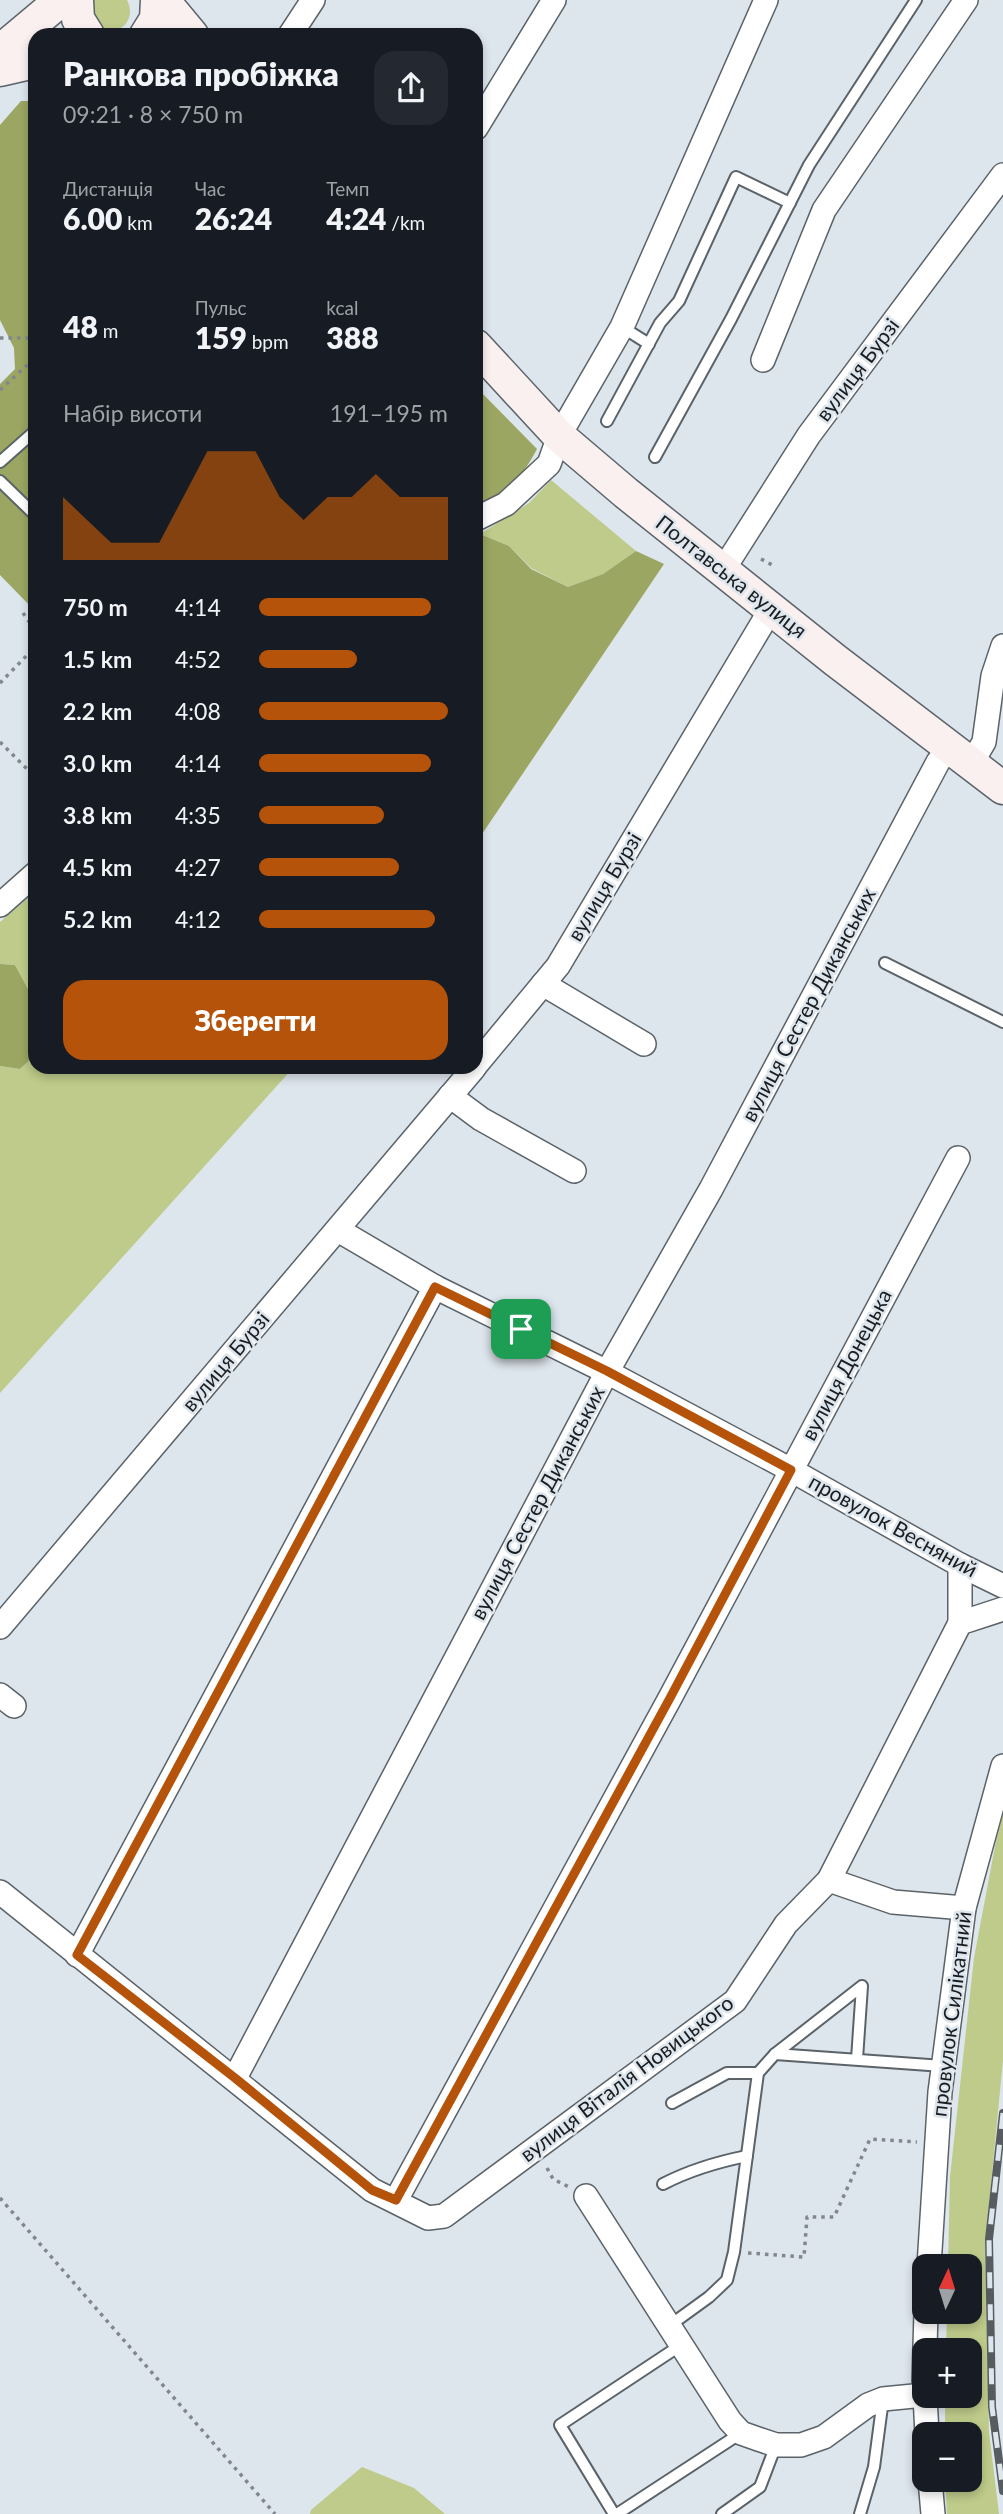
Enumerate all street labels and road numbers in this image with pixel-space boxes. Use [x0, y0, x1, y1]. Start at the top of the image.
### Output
street label: вулиця Бурзі [810, 313, 904, 425]
street label: Полтавська вулиця [652, 509, 812, 642]
street label: вулиця Бурзі [562, 827, 646, 945]
street label: вулиця Сестер Диканських [735, 883, 880, 1125]
street label: вулиця Донецька [795, 1284, 896, 1444]
street label: вулиця Бурзі [176, 1306, 274, 1416]
street label: вулиця Сестер Диканських [464, 1381, 609, 1623]
street label: провулок Весняний [805, 1468, 982, 1581]
street label: провулок Силікатний [925, 1910, 976, 2118]
street label: вулиця Віталія Новицького [515, 1989, 738, 2166]

